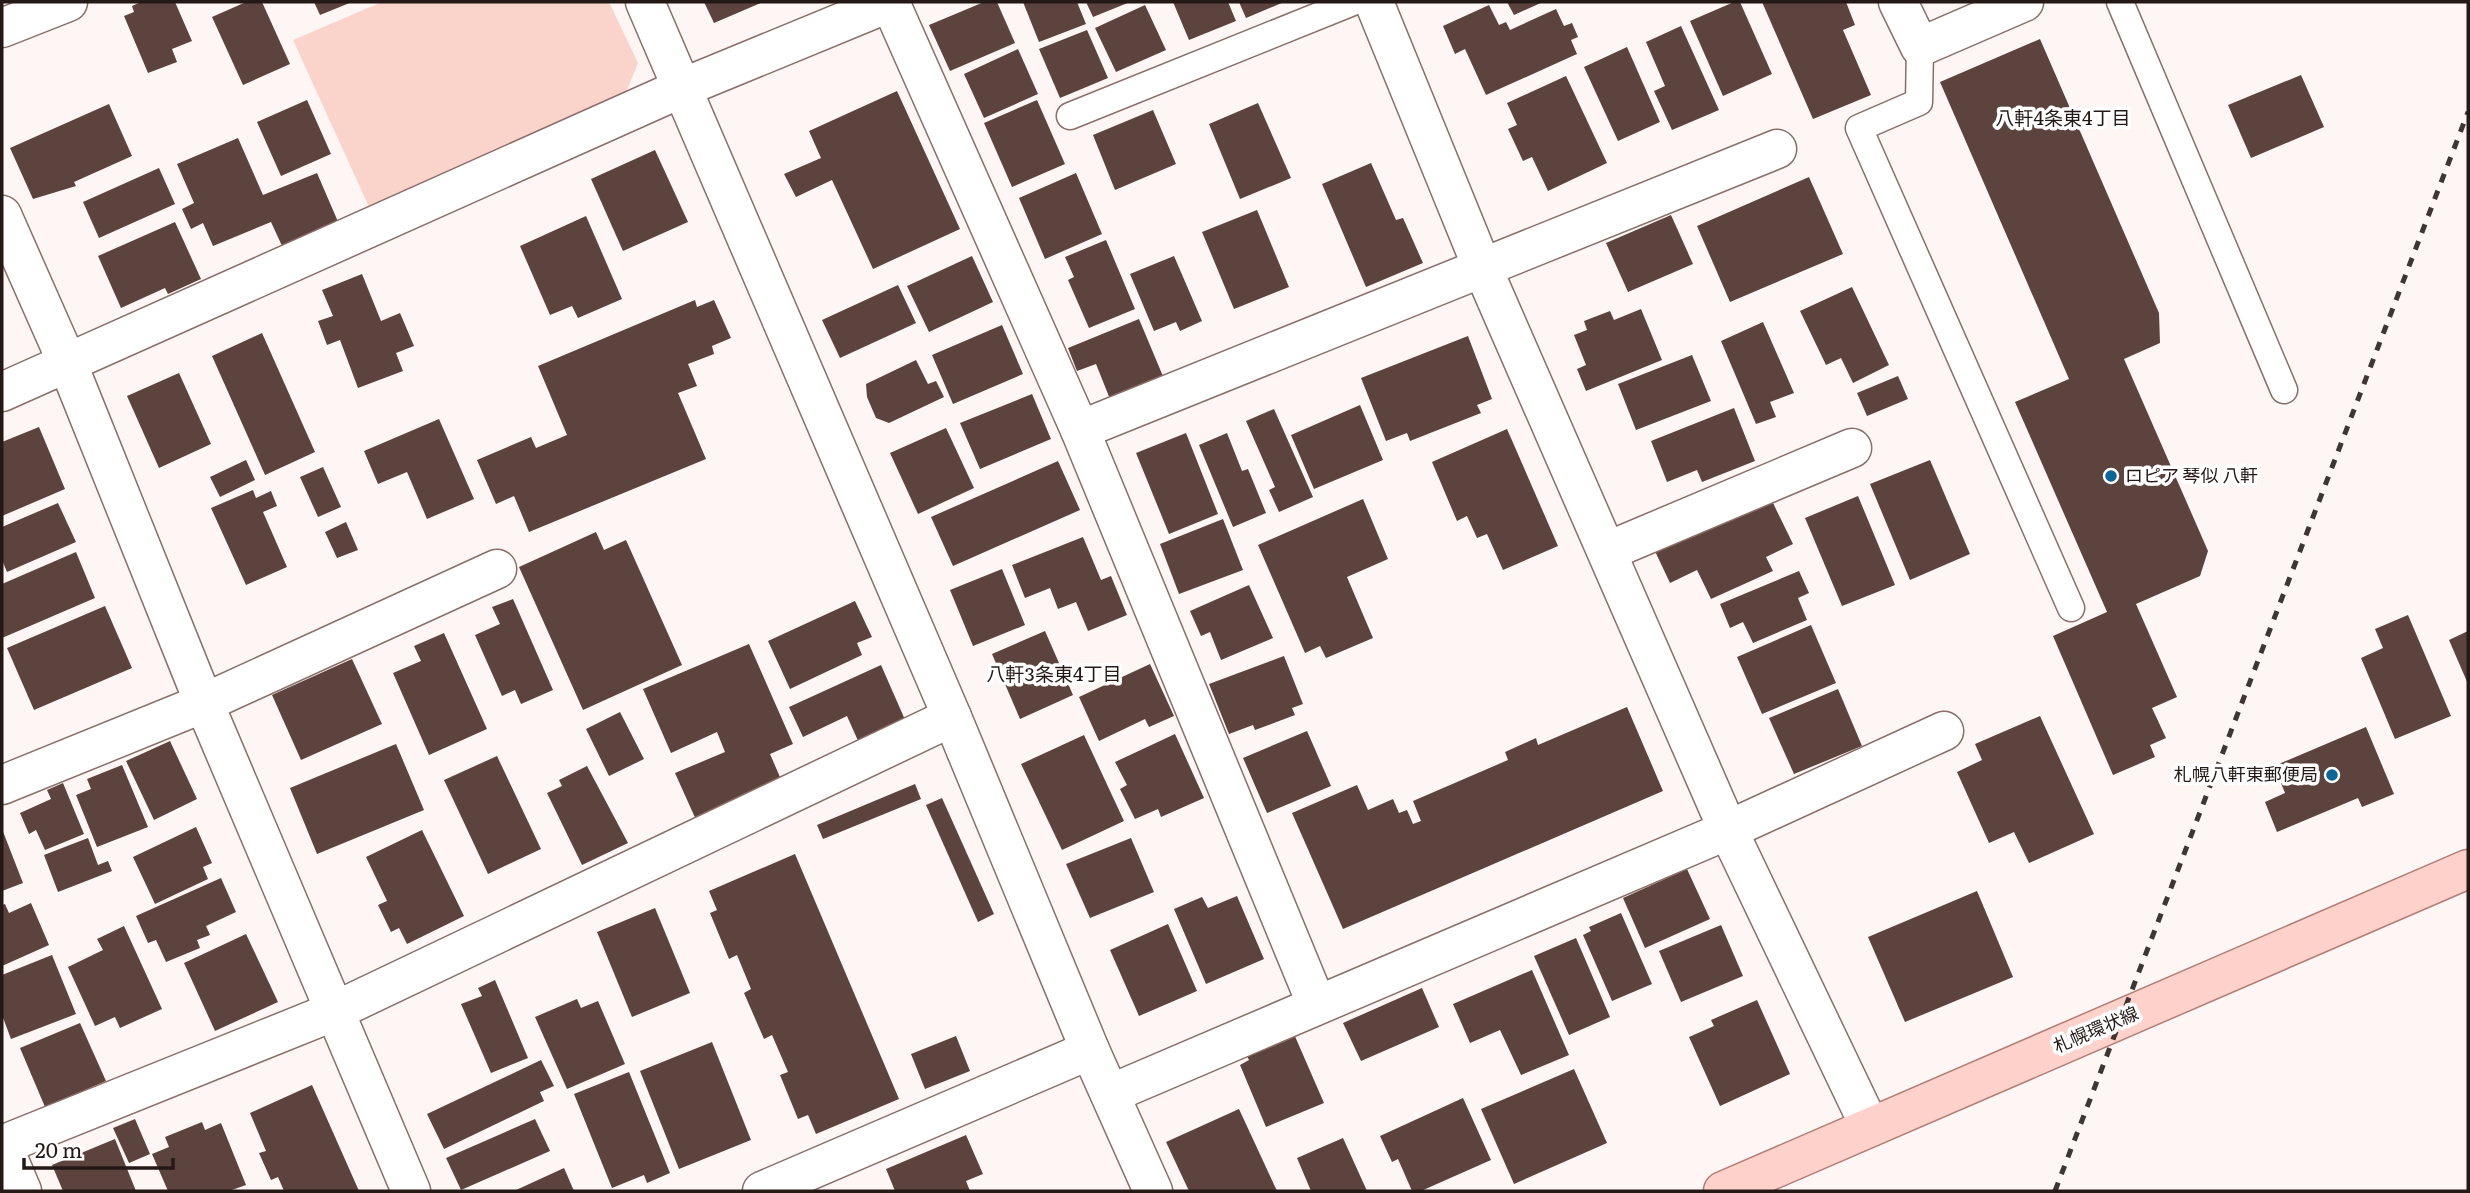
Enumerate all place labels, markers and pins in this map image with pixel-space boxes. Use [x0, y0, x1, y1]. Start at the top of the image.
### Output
place label: ロピア 琴似 八軒 [2125, 461, 2258, 488]
marker: ロピア 琴似 八軒 [2103, 468, 2119, 484]
place label: 札幌八軒東郵便局 [2174, 760, 2318, 787]
marker: 札幌八軒東郵便局 [2324, 767, 2340, 783]

